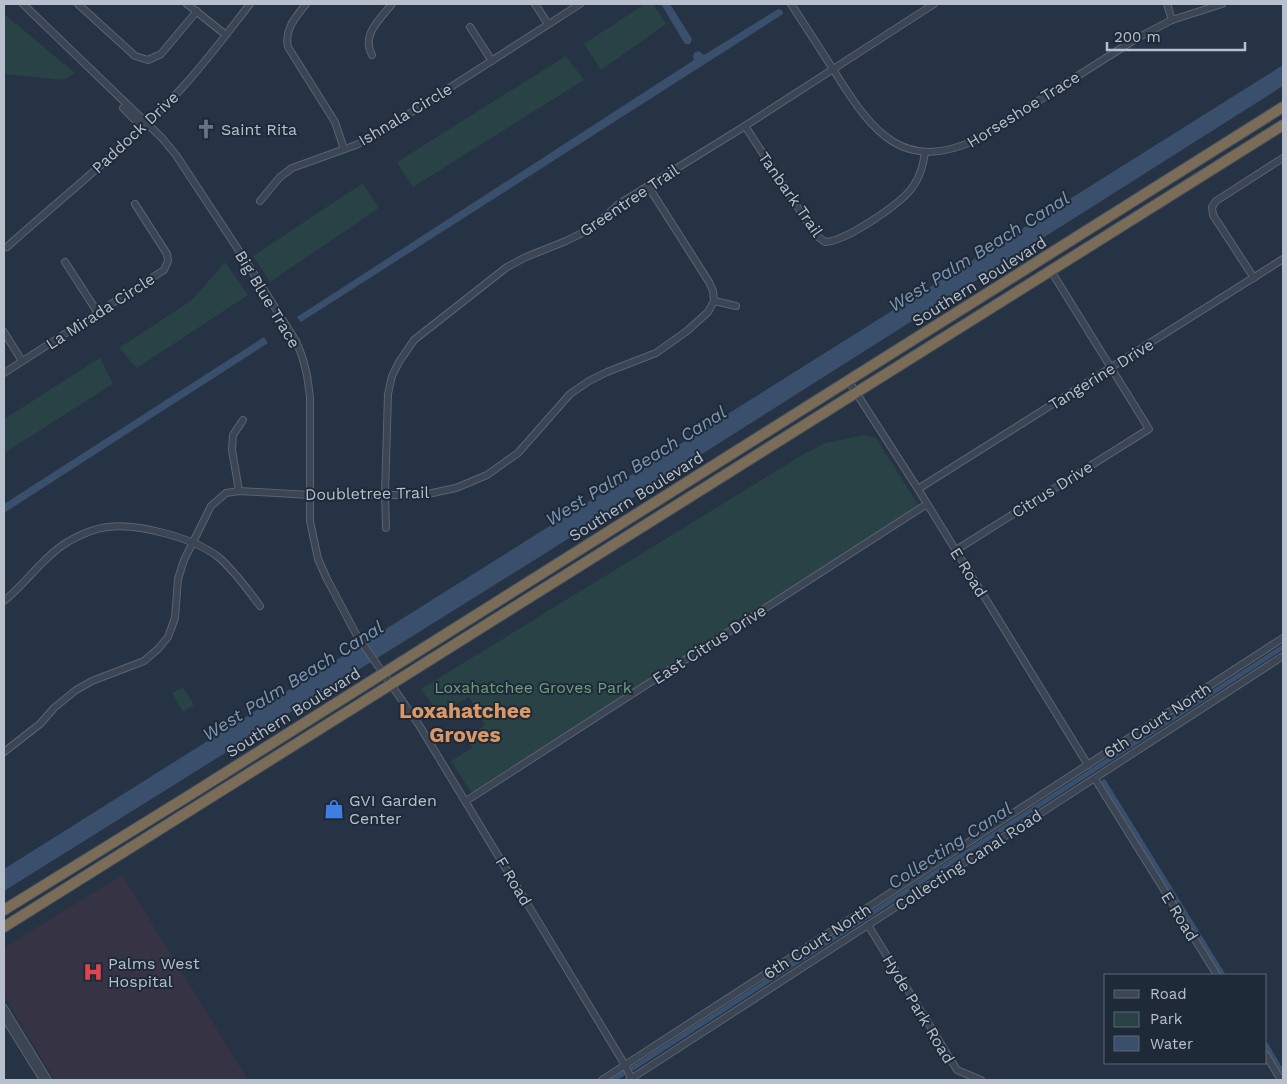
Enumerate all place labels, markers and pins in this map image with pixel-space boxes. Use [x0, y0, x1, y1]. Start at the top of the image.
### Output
church icon: Saint Rita [195, 118, 217, 140]
place label: Saint Rita [221, 120, 297, 139]
place label: GVI Garden Center [349, 791, 437, 828]
shop icon: GVI Garden Center [323, 798, 345, 820]
place label: Palms West Hospital [108, 954, 200, 991]
hospital icon: Palms West Hospital [82, 961, 104, 983]

